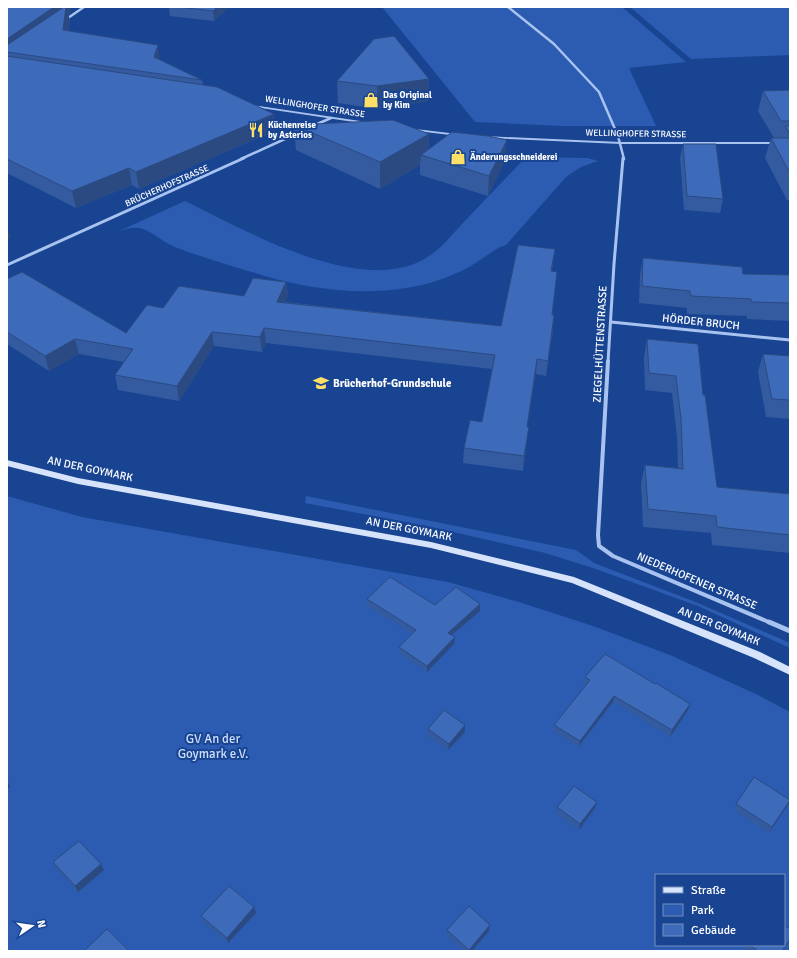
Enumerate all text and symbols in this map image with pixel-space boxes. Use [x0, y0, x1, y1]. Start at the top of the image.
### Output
place label: Das Original by Kim [383, 90, 432, 111]
shop icon: Das Original by Kim [362, 91, 380, 109]
street label: WELLINGHOFER STRASSE [264, 94, 366, 120]
place label: Küchenreise by Asterios [268, 120, 316, 141]
restaurant icon: Küchenreise by Asterios [247, 121, 265, 139]
street label: WELLINGHOFER STRASSE [585, 128, 687, 140]
shop icon: Änderungsschneiderei [449, 148, 467, 166]
place label: Änderungsschneiderei [470, 150, 558, 163]
street label: BRÜCHERHOFSTRASSE [123, 162, 211, 209]
street label: ZIEGELHÜTTENSTRASSE [589, 285, 610, 403]
street label: HÖRDER BRUCH [661, 310, 741, 333]
school or university icon: Brücherhof-Grundschule [312, 374, 330, 392]
place label: Brücherhof-Grundschule [333, 377, 452, 390]
street label: AN DER GOYMARK [46, 454, 134, 485]
street label: AN DER GOYMARK [365, 514, 453, 544]
street label: NIEDERHOFENER STRASSE [635, 550, 759, 612]
street label: AN DER GOYMARK [676, 604, 762, 649]
park label: GV An der Goymark e.V. [178, 731, 248, 762]
legend [655, 874, 785, 946]
text: Straße [691, 883, 726, 898]
text: Park [691, 903, 714, 918]
north arrow [12, 906, 52, 946]
text: N [34, 919, 48, 929]
text: Gebäude [691, 923, 736, 938]

